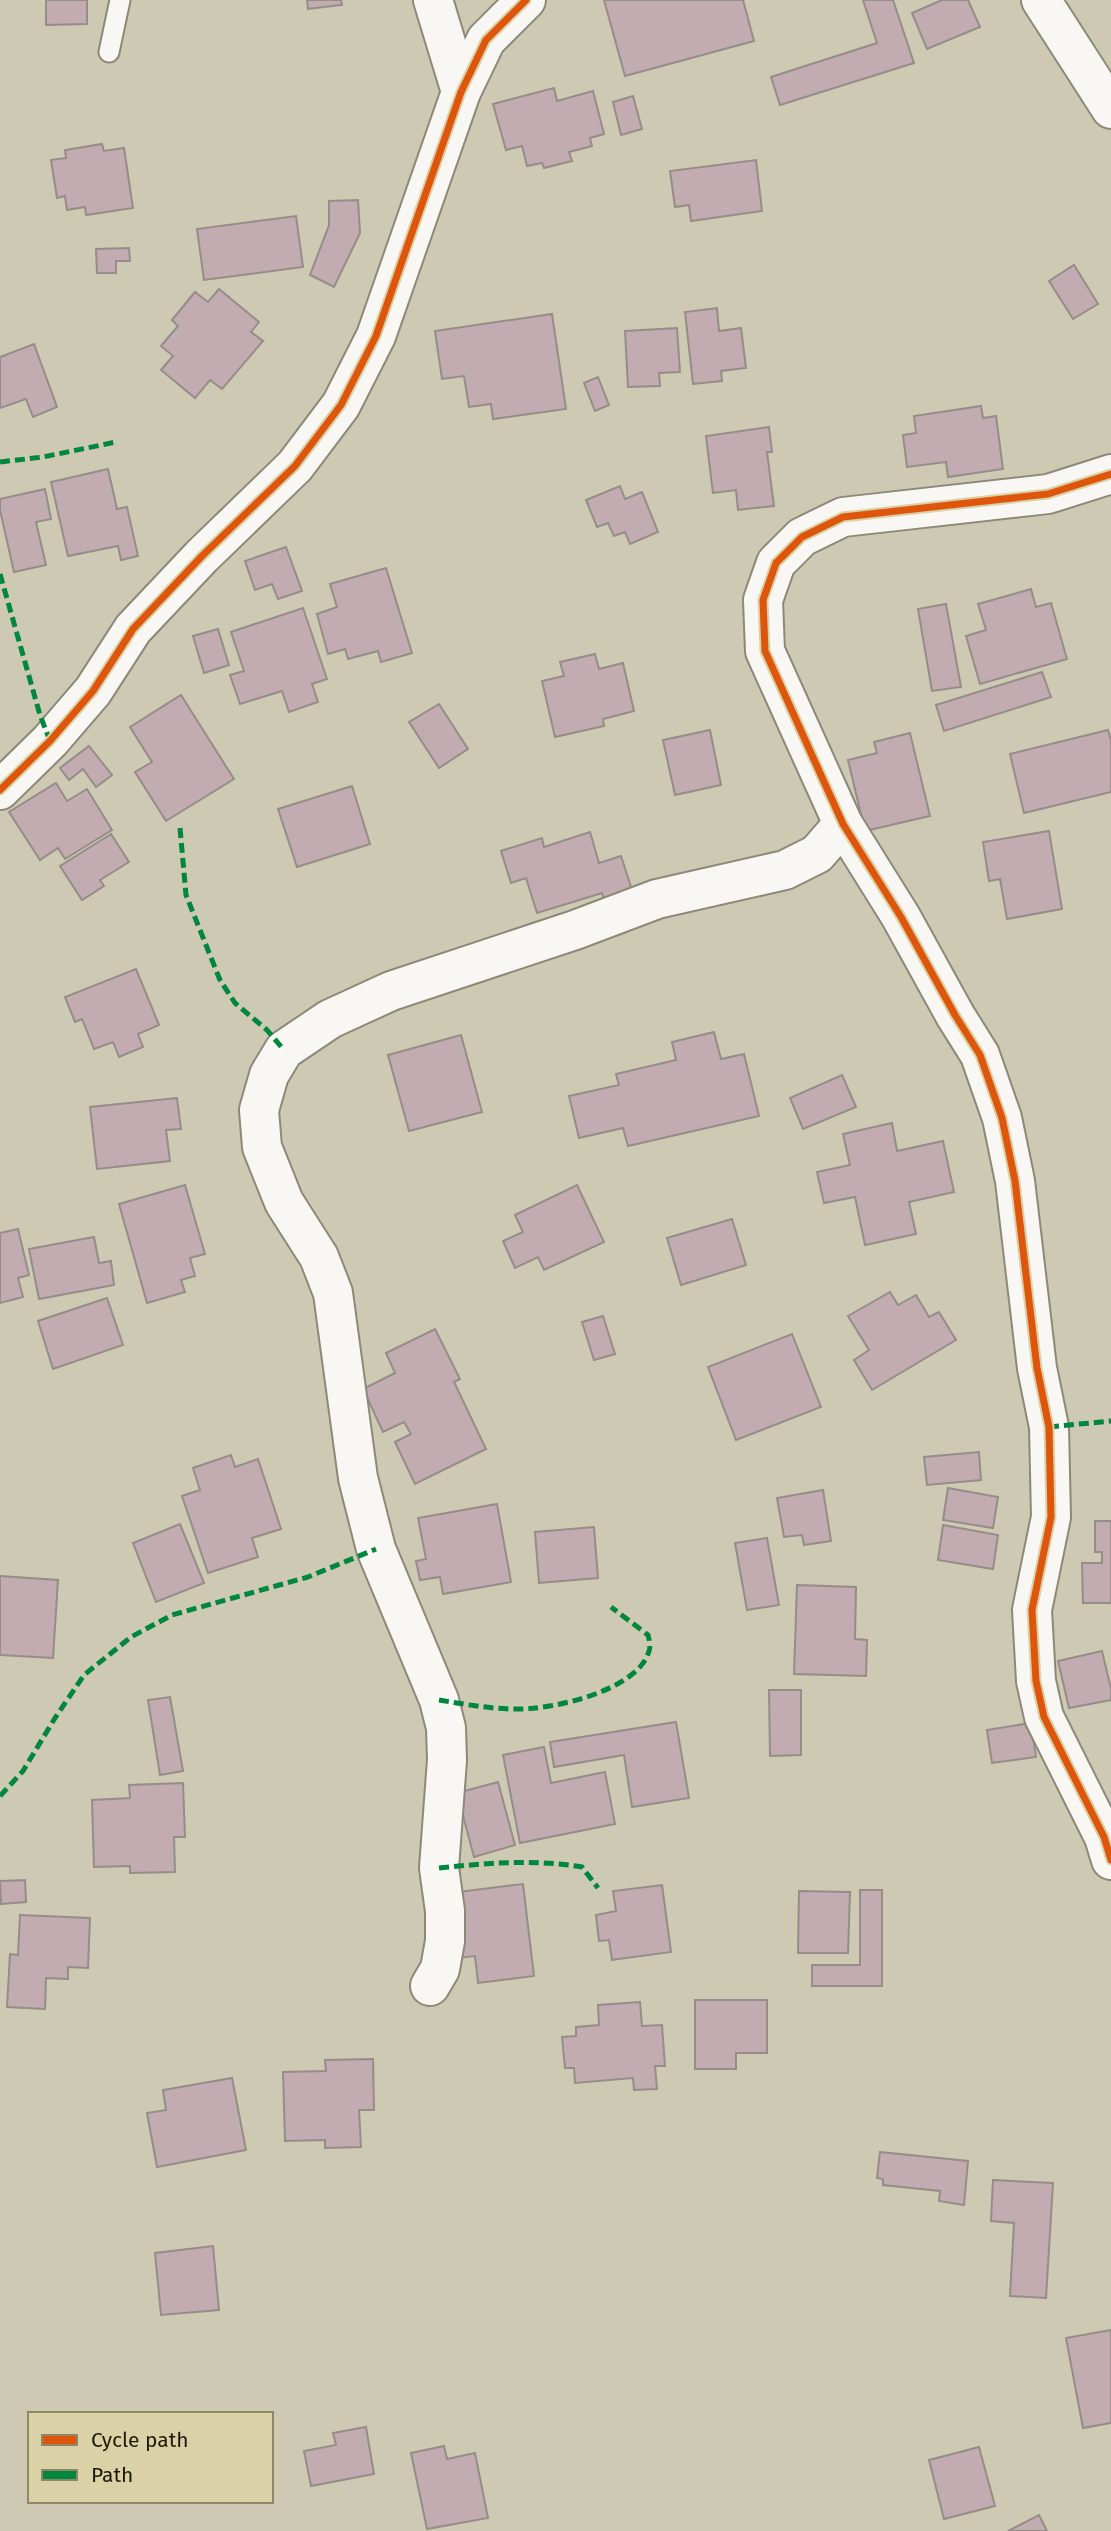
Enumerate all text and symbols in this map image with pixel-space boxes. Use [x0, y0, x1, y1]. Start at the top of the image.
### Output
legend [28, 2412, 273, 2503]
text: Cycle path [91, 2427, 189, 2453]
text: Path [91, 2462, 133, 2488]

